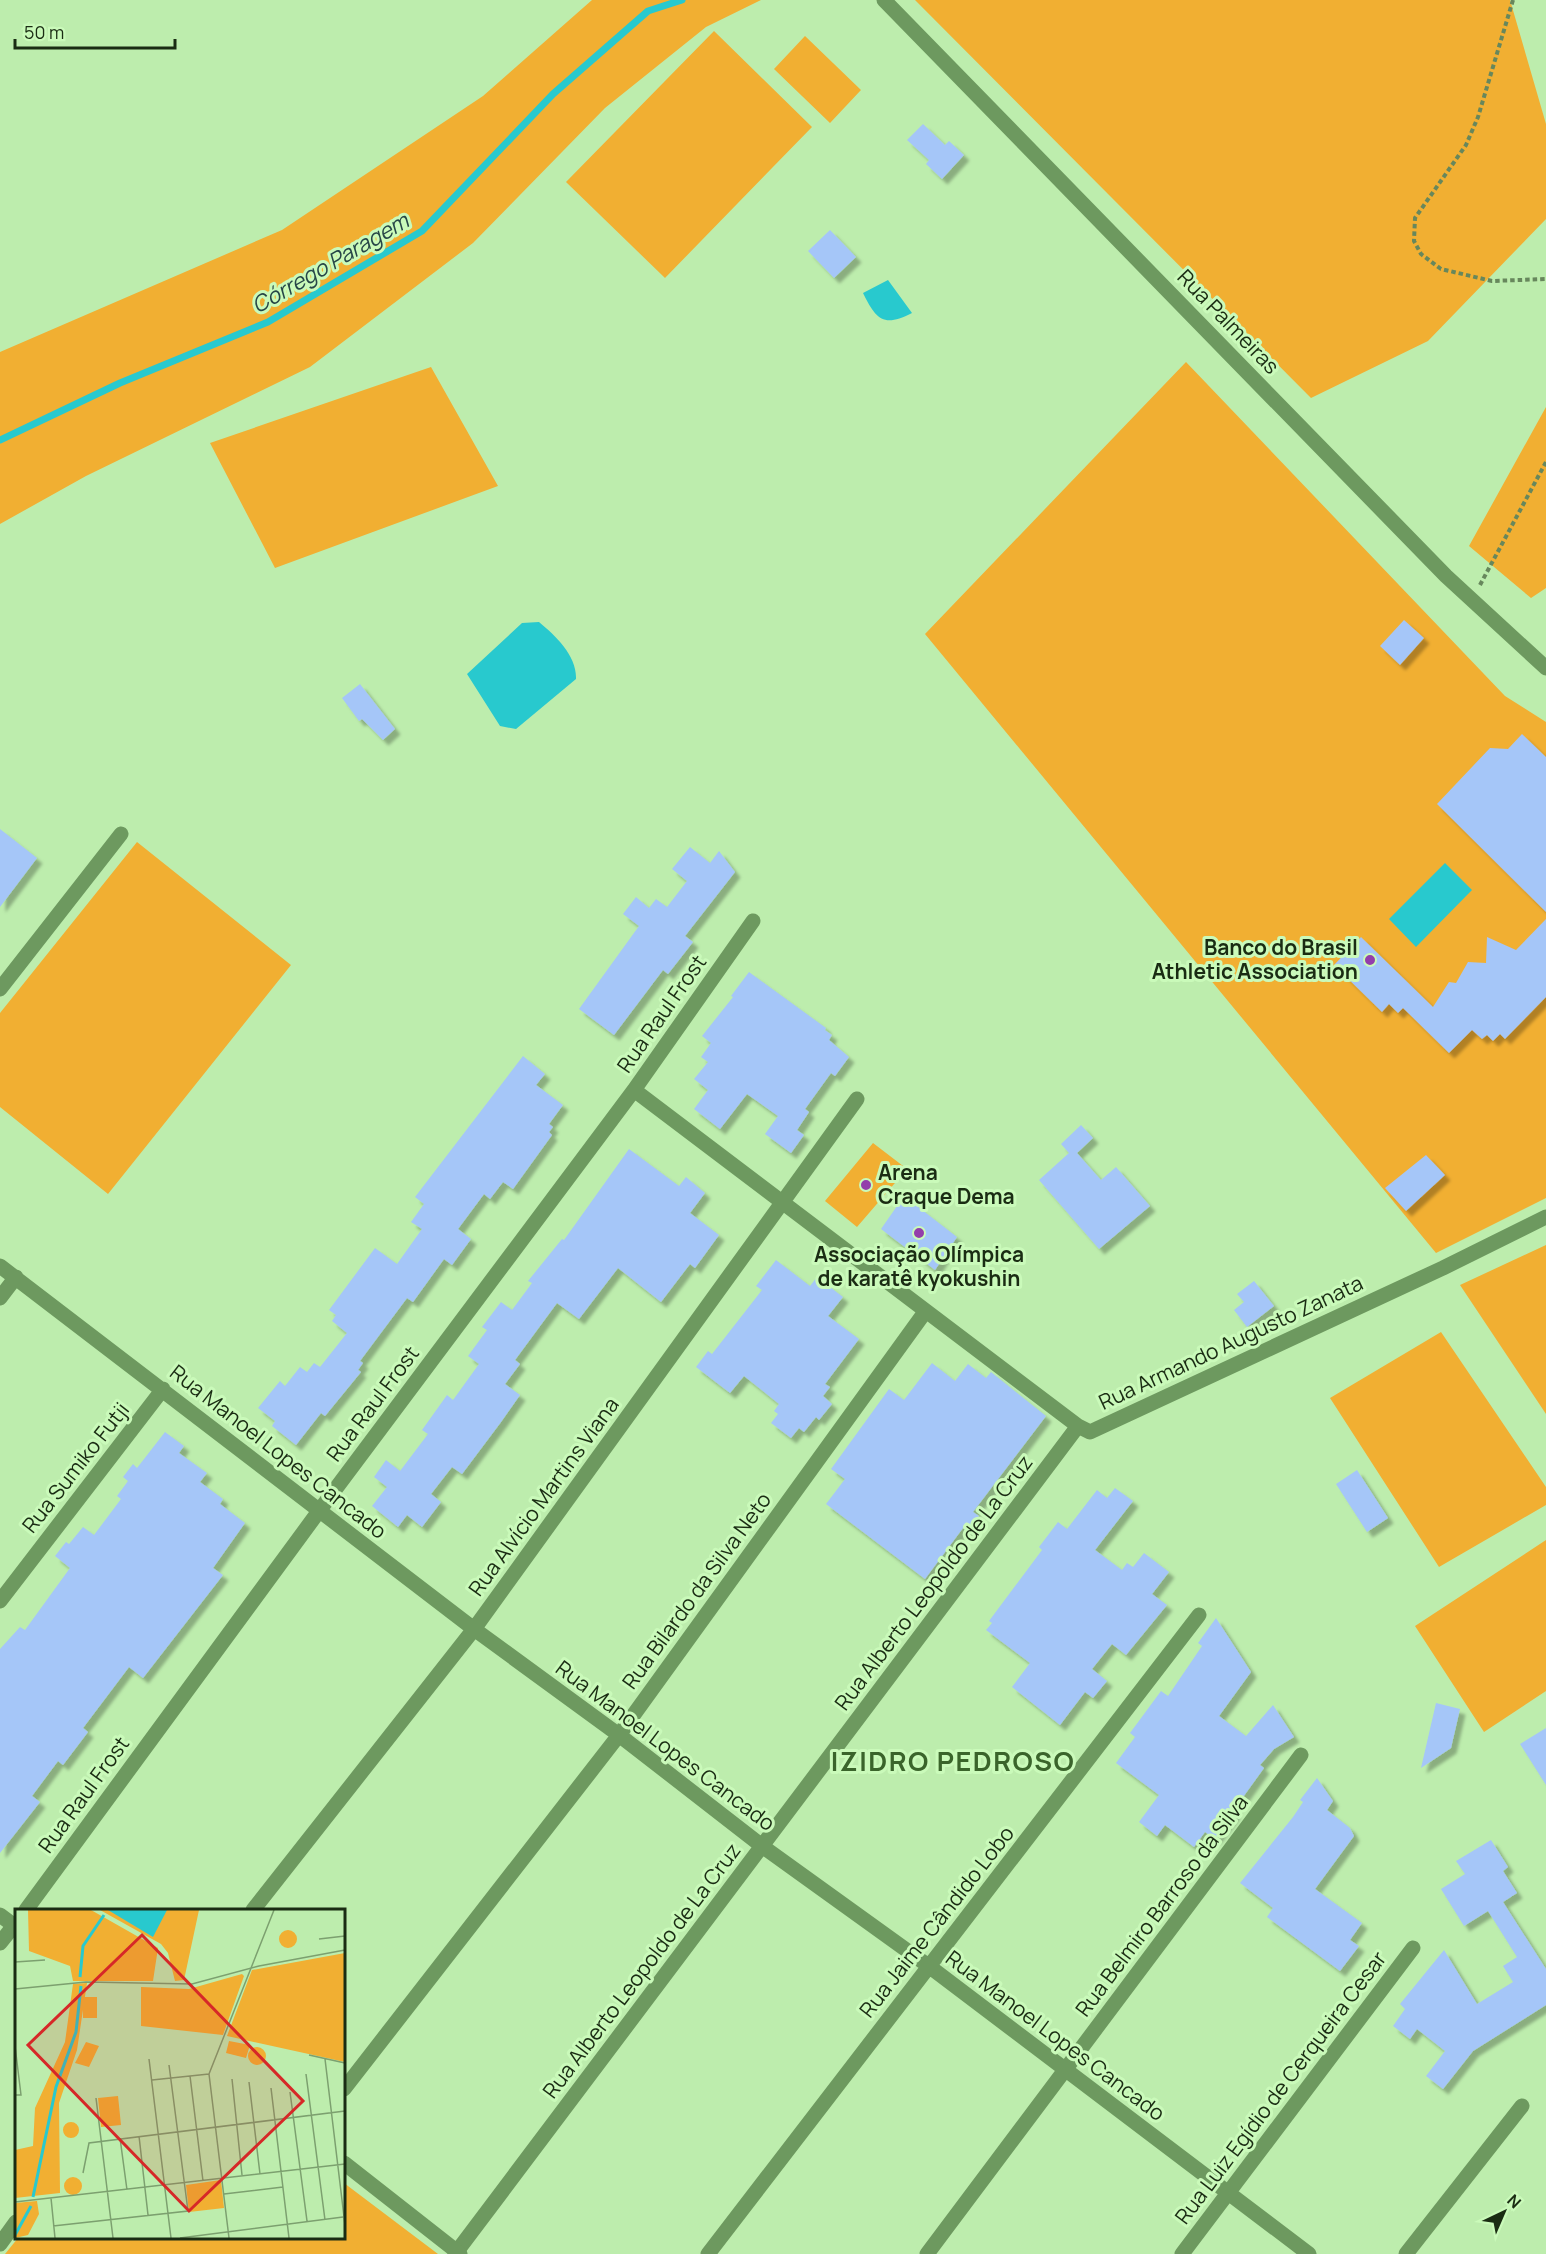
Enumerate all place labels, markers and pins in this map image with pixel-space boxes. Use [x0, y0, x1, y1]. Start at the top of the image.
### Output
place label: Banco do Brasil Athletic Association [1152, 933, 1358, 985]
marker: Banco do Brasil Athletic Association [1363, 953, 1377, 967]
place label: Arena Craque Dema [878, 1158, 1015, 1210]
marker: Arena Craque Dema [859, 1178, 873, 1192]
marker: Associação Olímpica de karatê kyokushin [912, 1226, 926, 1240]
place label: Associação Olímpica de karatê kyokushin [814, 1240, 1024, 1292]

